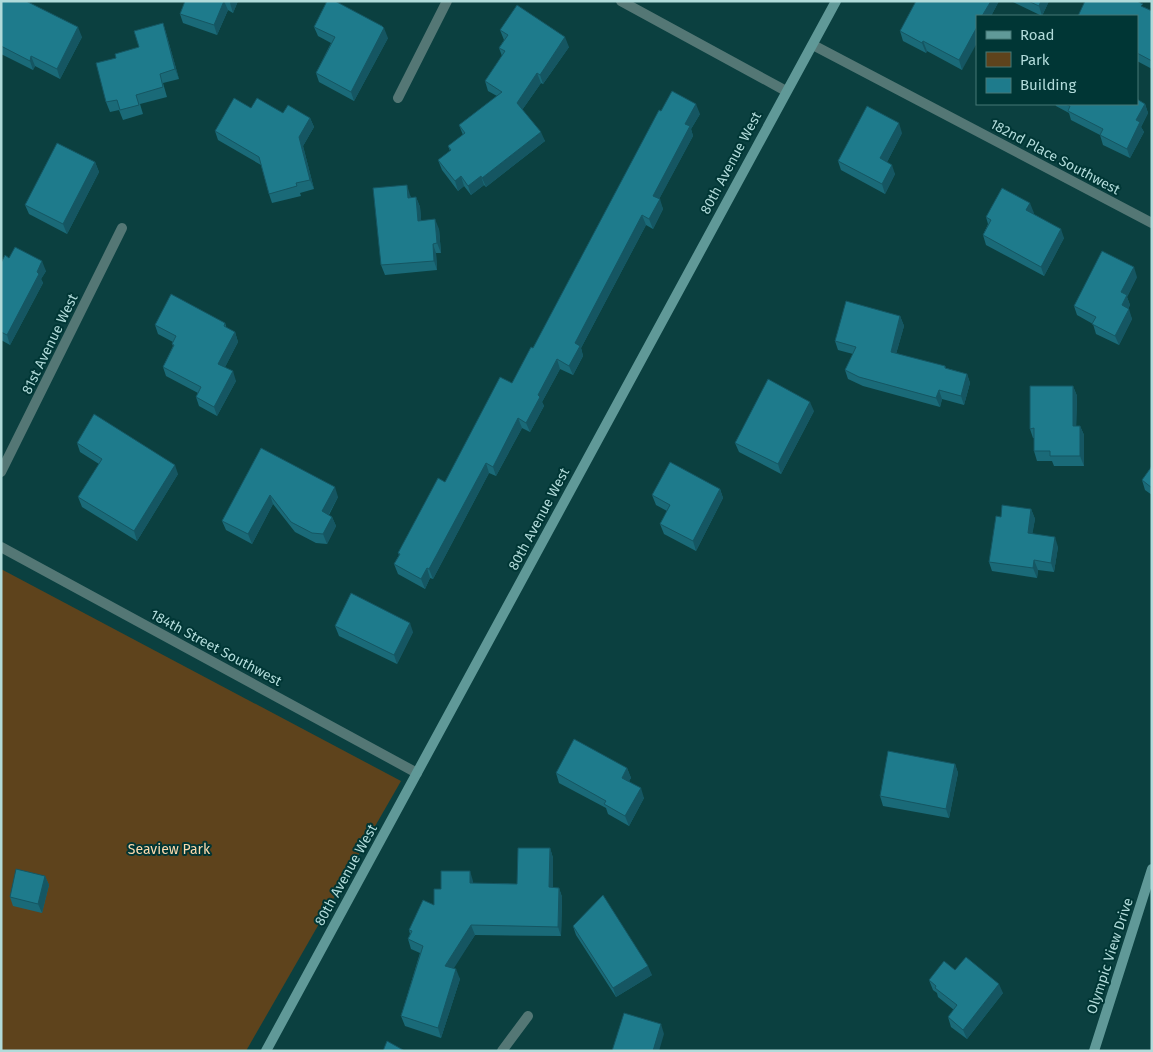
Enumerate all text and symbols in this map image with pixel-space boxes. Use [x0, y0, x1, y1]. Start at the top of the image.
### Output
legend [976, 15, 1138, 105]
text: Road [1020, 26, 1055, 44]
text: Park [1020, 51, 1050, 69]
text: Building [1020, 76, 1076, 94]
street label: 80th Avenue West [697, 108, 766, 217]
street label: 182nd Place Southwest [987, 116, 1124, 199]
street label: 81st Avenue West [18, 290, 82, 397]
street label: 80th Avenue West [505, 464, 574, 573]
street label: 184th Street Southwest [147, 606, 285, 690]
street label: 80th Avenue West [311, 821, 381, 929]
park label: Seaview Park [128, 841, 211, 858]
street label: Olympic View Drive [1083, 896, 1137, 1016]

